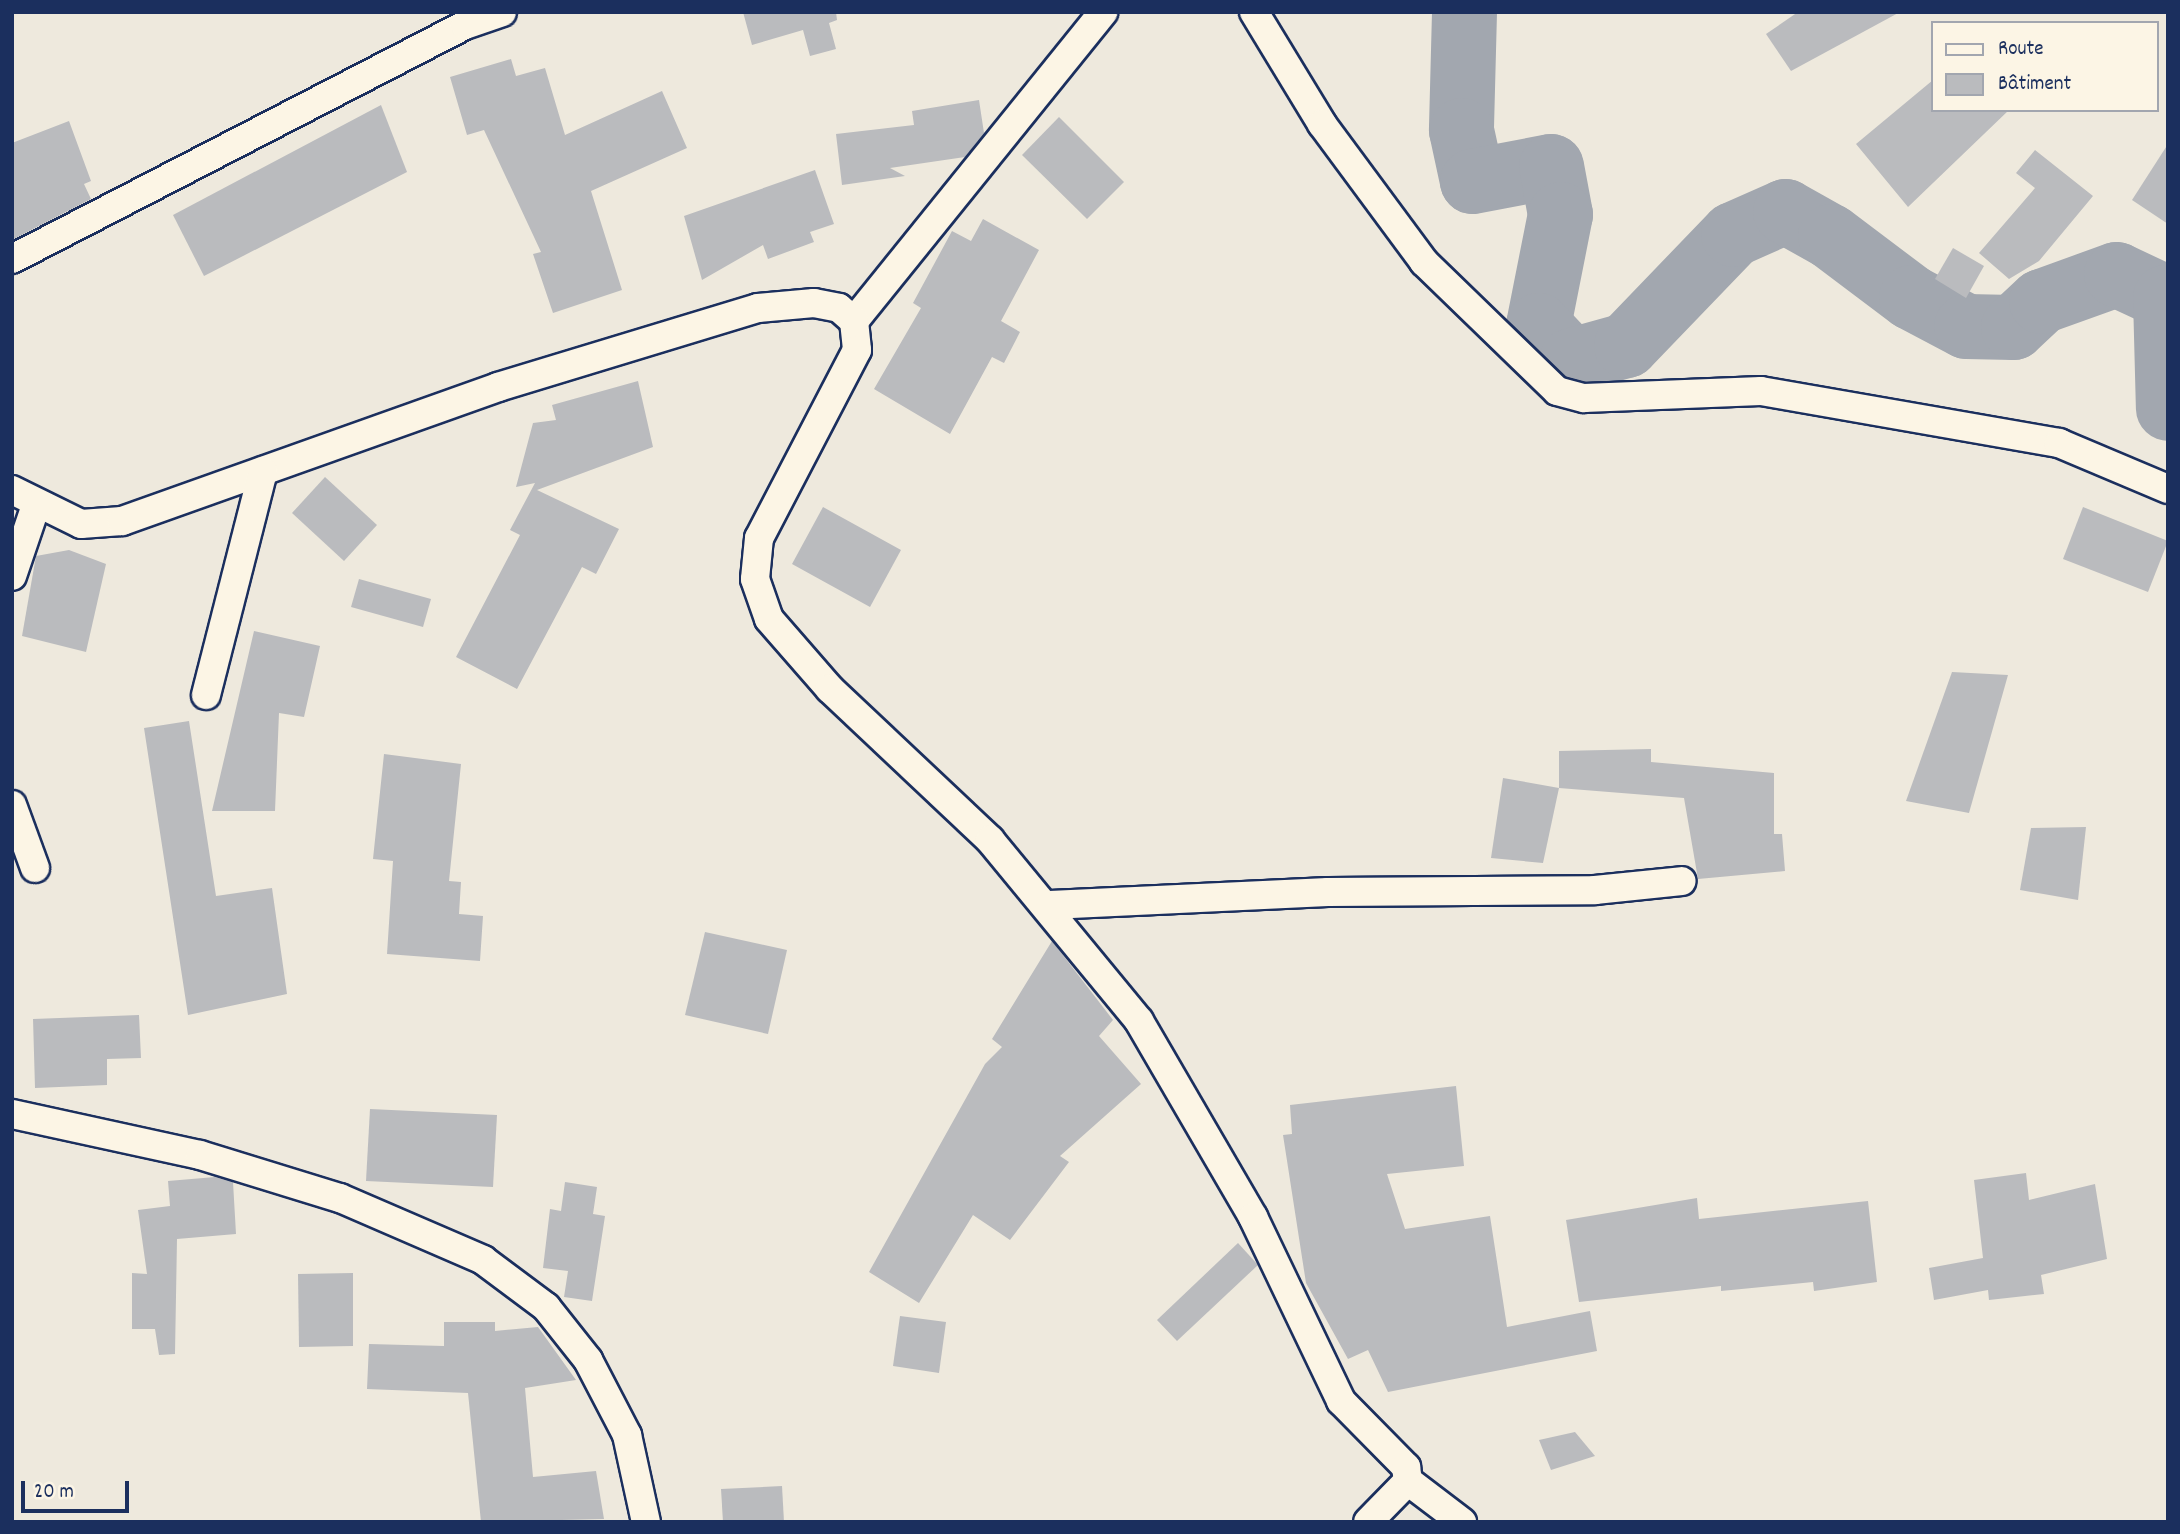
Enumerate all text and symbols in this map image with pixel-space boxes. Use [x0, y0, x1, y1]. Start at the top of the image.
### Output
legend [1932, 21, 2159, 112]
text: Route [1998, 35, 2044, 65]
text: Bâtiment [1998, 70, 2071, 100]
scale bar [24, 1468, 133, 1512]
text: 20 m [34, 1478, 74, 1508]

